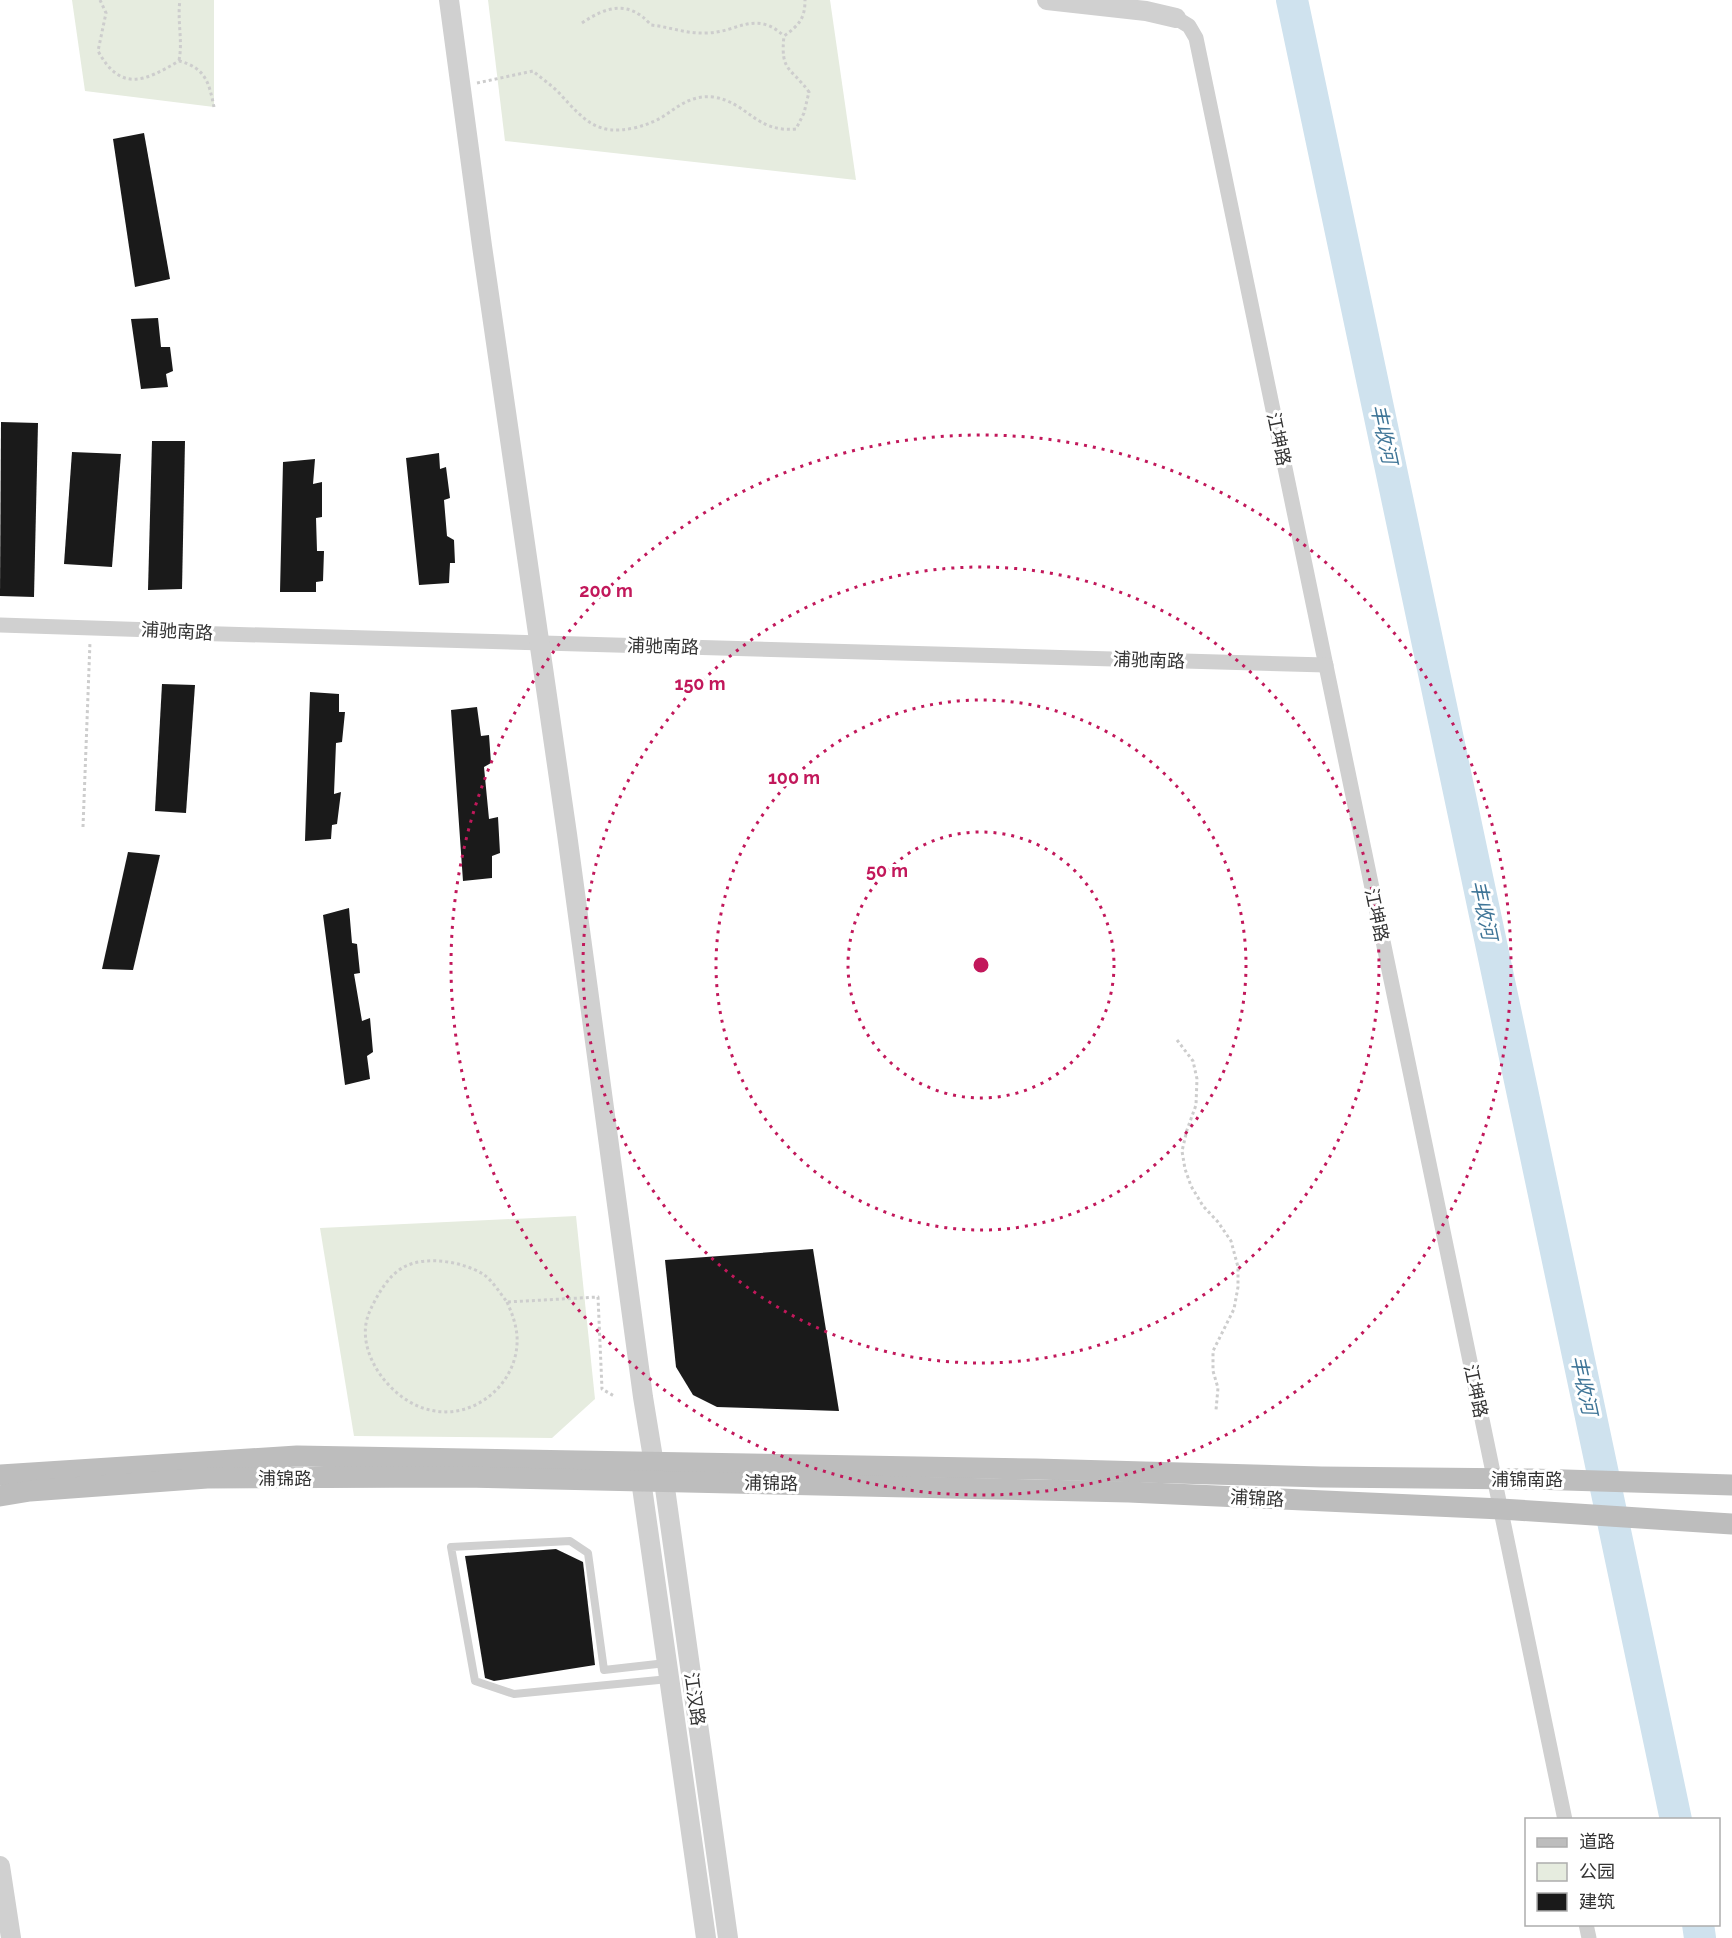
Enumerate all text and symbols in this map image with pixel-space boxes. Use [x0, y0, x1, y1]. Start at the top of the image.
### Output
water label: 丰收河 [1366, 402, 1403, 470]
street label: 江坤路 [1263, 410, 1295, 468]
text: 200 m [579, 580, 633, 601]
street label: 浦驰南路 [140, 619, 214, 643]
street label: 浦驰南路 [627, 634, 699, 658]
street label: 浦驰南路 [1113, 648, 1185, 672]
text: 150 m [675, 673, 726, 694]
text: 100 m [768, 767, 820, 788]
text: 50 m [866, 860, 908, 881]
water label: 丰收河 [1466, 878, 1503, 946]
street label: 江坤路 [1361, 886, 1393, 944]
centre of rings [971, 955, 991, 975]
water label: 丰收河 [1566, 1353, 1603, 1421]
street label: 江坤路 [1460, 1362, 1492, 1420]
street label: 浦锦路 [258, 1468, 312, 1489]
street label: 浦锦南路 [1491, 1469, 1563, 1490]
street label: 浦锦路 [744, 1472, 798, 1494]
street label: 浦锦路 [1229, 1486, 1285, 1510]
street label: 江汉路 [681, 1671, 709, 1727]
legend [1525, 1818, 1720, 1926]
text: 道路 [1579, 1831, 1615, 1852]
text: 公园 [1579, 1861, 1615, 1882]
text: 建筑 [1579, 1891, 1615, 1912]

